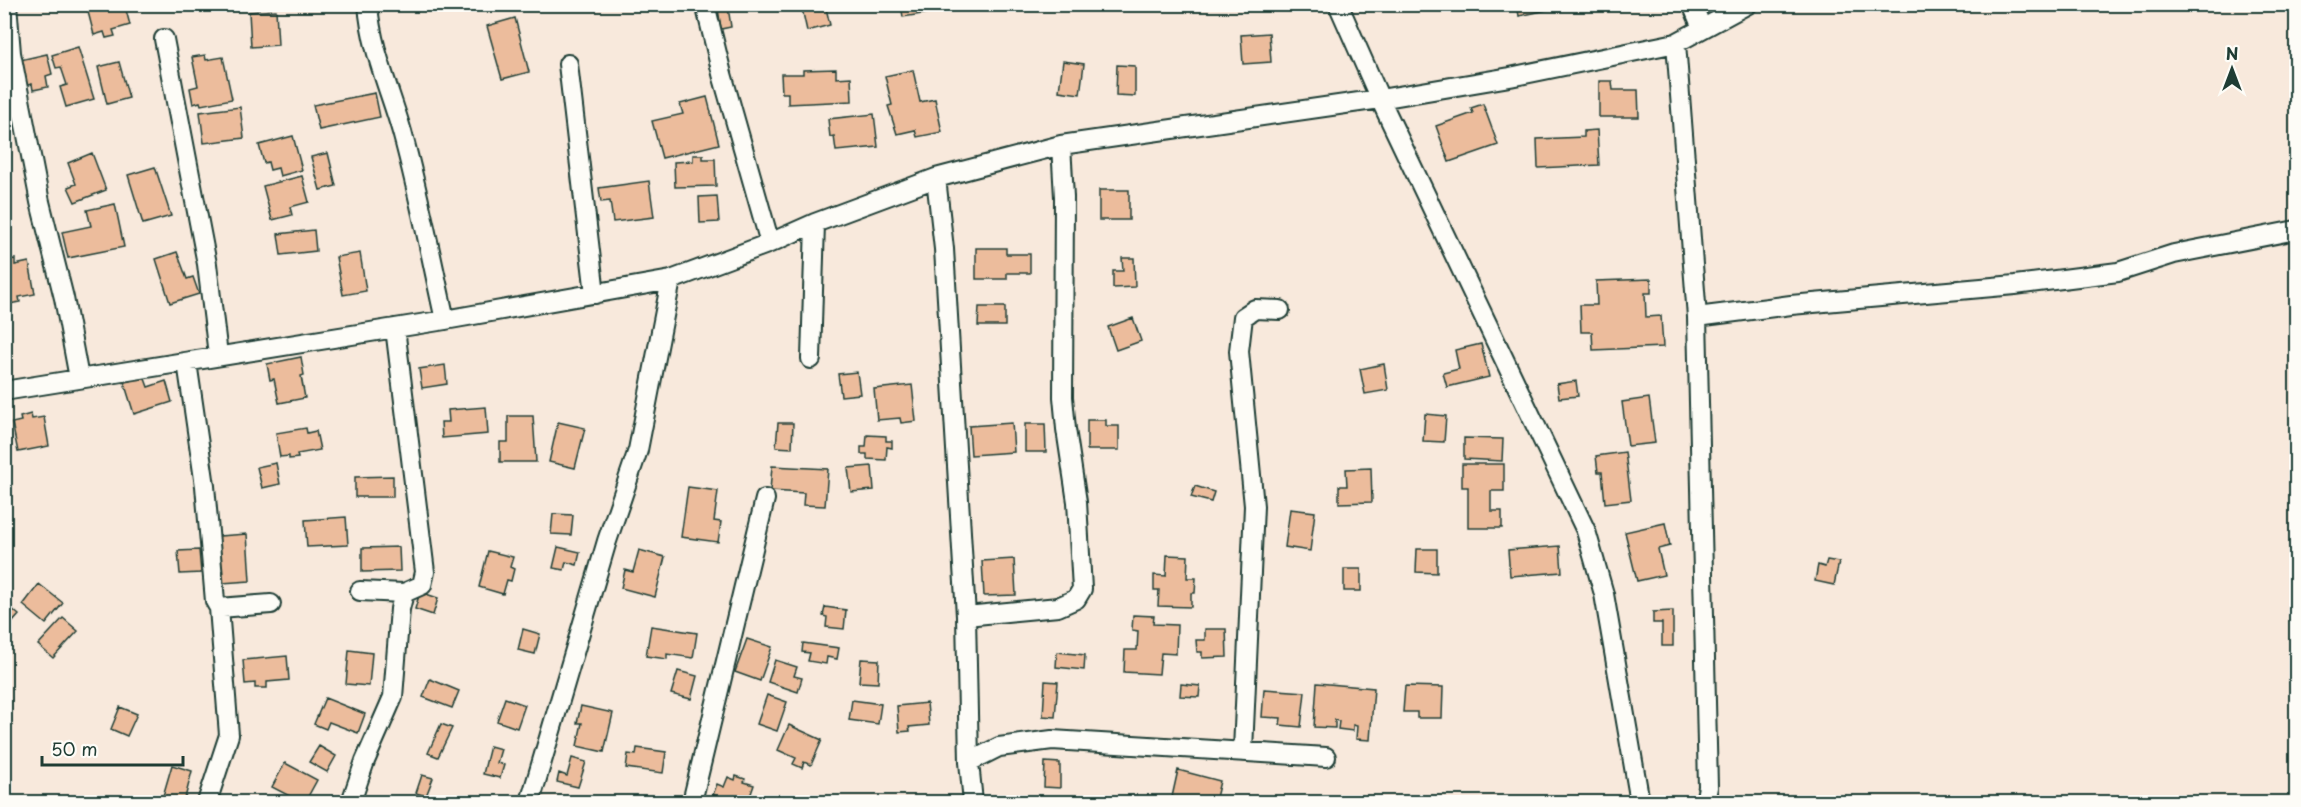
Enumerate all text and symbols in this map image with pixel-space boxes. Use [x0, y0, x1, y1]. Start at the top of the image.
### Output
north arrow [2202, 39, 2262, 99]
text: N [2226, 41, 2238, 65]
scale bar [42, 729, 183, 767]
text: 50 m [51, 735, 98, 762]

